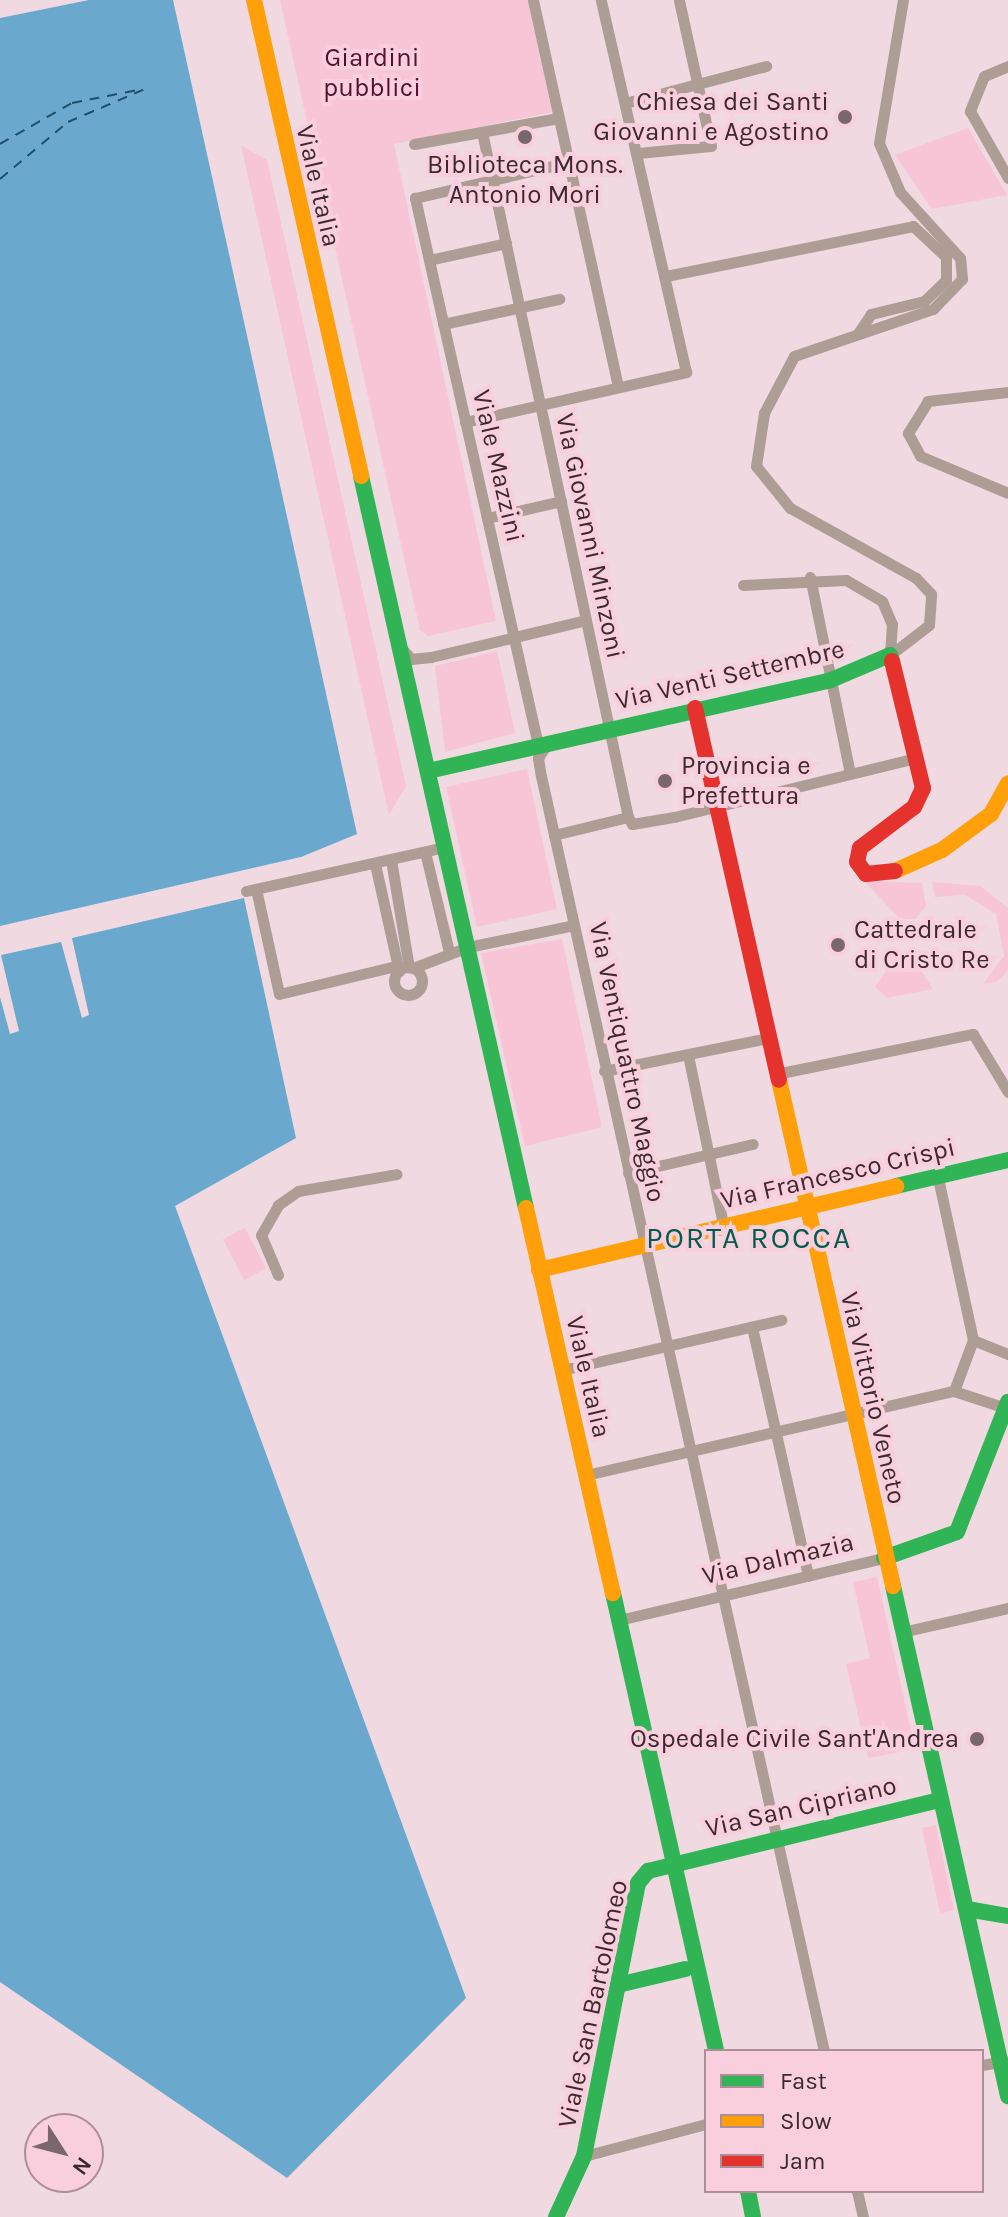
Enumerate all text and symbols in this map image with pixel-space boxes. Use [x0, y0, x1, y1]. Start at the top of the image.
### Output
park label: Giardini pubblici [323, 42, 421, 104]
place label: Chiesa dei Santi Giovanni e Agostino [593, 86, 829, 148]
marker: Chiesa dei Santi Giovanni e Agostino [836, 108, 854, 126]
street label: Viale Italia [289, 122, 347, 250]
marker: Biblioteca Mons. Antonio Mori [516, 128, 534, 146]
place label: Biblioteca Mons. Antonio Mori [427, 149, 623, 210]
street label: Viale Mazzini [465, 387, 531, 545]
street label: Via Giovanni Minzoni [549, 411, 631, 661]
street label: Via Venti Settembre [613, 633, 847, 717]
place label: Provincia e Prefettura [681, 750, 811, 812]
marker: Provincia e Prefettura [656, 772, 674, 790]
place label: Cattedrale di Cristo Re [854, 914, 990, 976]
street label: Via Ventiquattro Maggio [582, 919, 672, 1205]
marker: Cattedrale di Cristo Re [829, 936, 847, 954]
street label: Via Francesco Crispi [718, 1132, 958, 1216]
district label: PORTA ROCCA [646, 1220, 852, 1256]
street label: Via Vittorio Veneto [833, 1289, 913, 1507]
street label: Viale Italia [559, 1313, 617, 1441]
street label: Via Dalmazia [699, 1526, 857, 1592]
place label: Ospedale Civile Sant'Andrea [630, 1723, 959, 1755]
marker: Ospedale Civile Sant'Andrea [966, 1728, 988, 1750]
street label: Via San Cipriano [702, 1770, 900, 1844]
street label: Viale San Bartolomeo [551, 1877, 635, 2131]
legend [704, 2049, 984, 2193]
text: Fast [780, 2067, 827, 2095]
text: Slow [780, 2107, 832, 2135]
north arrow [24, 2113, 104, 2193]
text: Jam [780, 2147, 825, 2175]
text: N [67, 2152, 97, 2180]

